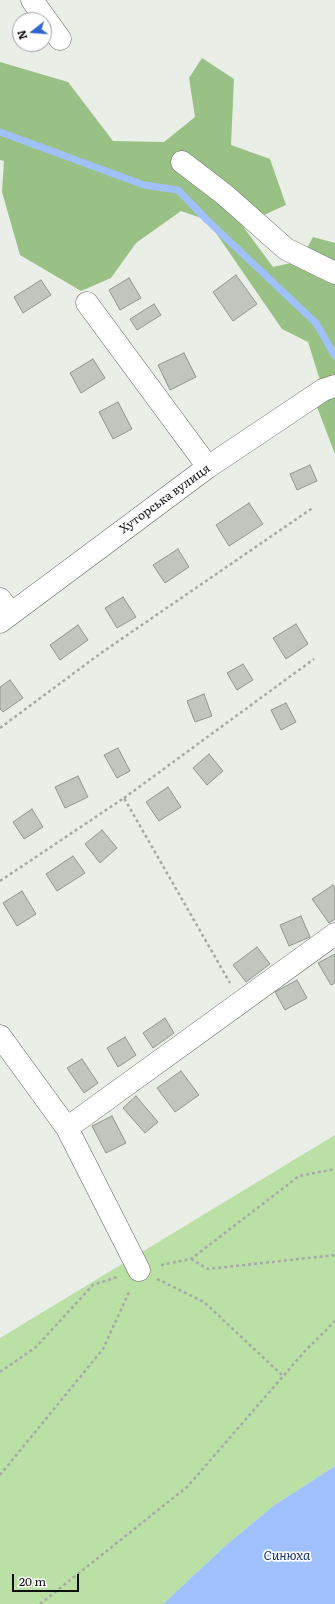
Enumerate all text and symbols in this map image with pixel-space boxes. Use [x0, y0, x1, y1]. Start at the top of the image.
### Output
north arrow [12, 12, 52, 52]
text: N [12, 28, 30, 42]
street label: Хуторська вулиця [117, 461, 213, 537]
water label: Синюха [264, 1548, 310, 1564]
scale bar [14, 1566, 81, 1592]
text: 20 m [19, 1572, 46, 1590]

